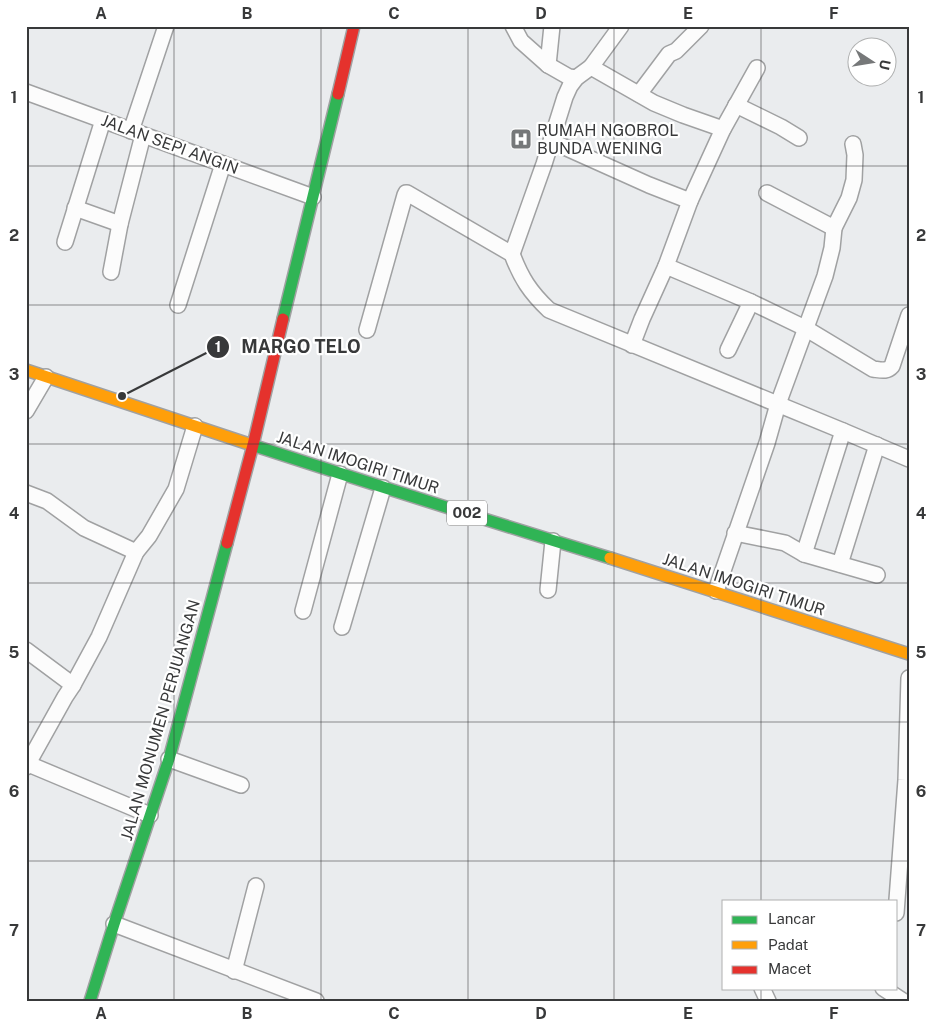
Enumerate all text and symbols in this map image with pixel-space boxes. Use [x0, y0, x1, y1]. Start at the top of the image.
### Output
text: A [95, 4, 107, 23]
text: B [242, 4, 253, 23]
text: C [388, 4, 400, 23]
text: D [535, 4, 547, 23]
text: E [683, 4, 693, 23]
text: F [829, 4, 839, 23]
north arrow [848, 38, 898, 88]
text: U [876, 58, 894, 71]
text: 1 [11, 88, 17, 107]
text: 1 [918, 88, 924, 107]
street label: JALAN SEPI ANGIN [99, 111, 241, 178]
place label: RUMAH NGOBROL BUNDA WENING [537, 121, 678, 158]
hospital icon: RUMAH NGOBROL BUNDA WENING [509, 127, 533, 151]
text: 2 [9, 226, 19, 245]
text: 2 [916, 226, 926, 245]
callout: MARGO TELO [206, 331, 371, 364]
text: MARGO TELO [241, 336, 361, 357]
text: 1 [215, 338, 221, 355]
text: 3 [9, 365, 19, 384]
text: 3 [916, 365, 926, 384]
street label: JALAN IMOGIRI TIMUR [274, 427, 442, 498]
road number: 002 [447, 500, 487, 526]
text: 4 [9, 504, 20, 523]
text: 4 [916, 504, 927, 523]
street label: JALAN IMOGIRI TIMUR [660, 549, 828, 620]
street label: JALAN MONUMEN PERJUANGAN [117, 598, 204, 843]
text: 5 [9, 643, 20, 662]
text: 5 [916, 643, 927, 662]
text: 6 [9, 782, 19, 801]
text: 6 [916, 782, 926, 801]
legend [722, 900, 898, 990]
text: Lancar [768, 910, 816, 927]
text: 7 [9, 921, 19, 940]
text: 7 [916, 921, 926, 940]
text: Padat [768, 936, 809, 953]
text: Macet [768, 960, 812, 977]
text: A [95, 1004, 107, 1023]
text: B [242, 1004, 253, 1023]
text: C [388, 1004, 400, 1023]
text: D [535, 1004, 547, 1023]
text: E [683, 1004, 693, 1023]
text: F [829, 1004, 839, 1023]

